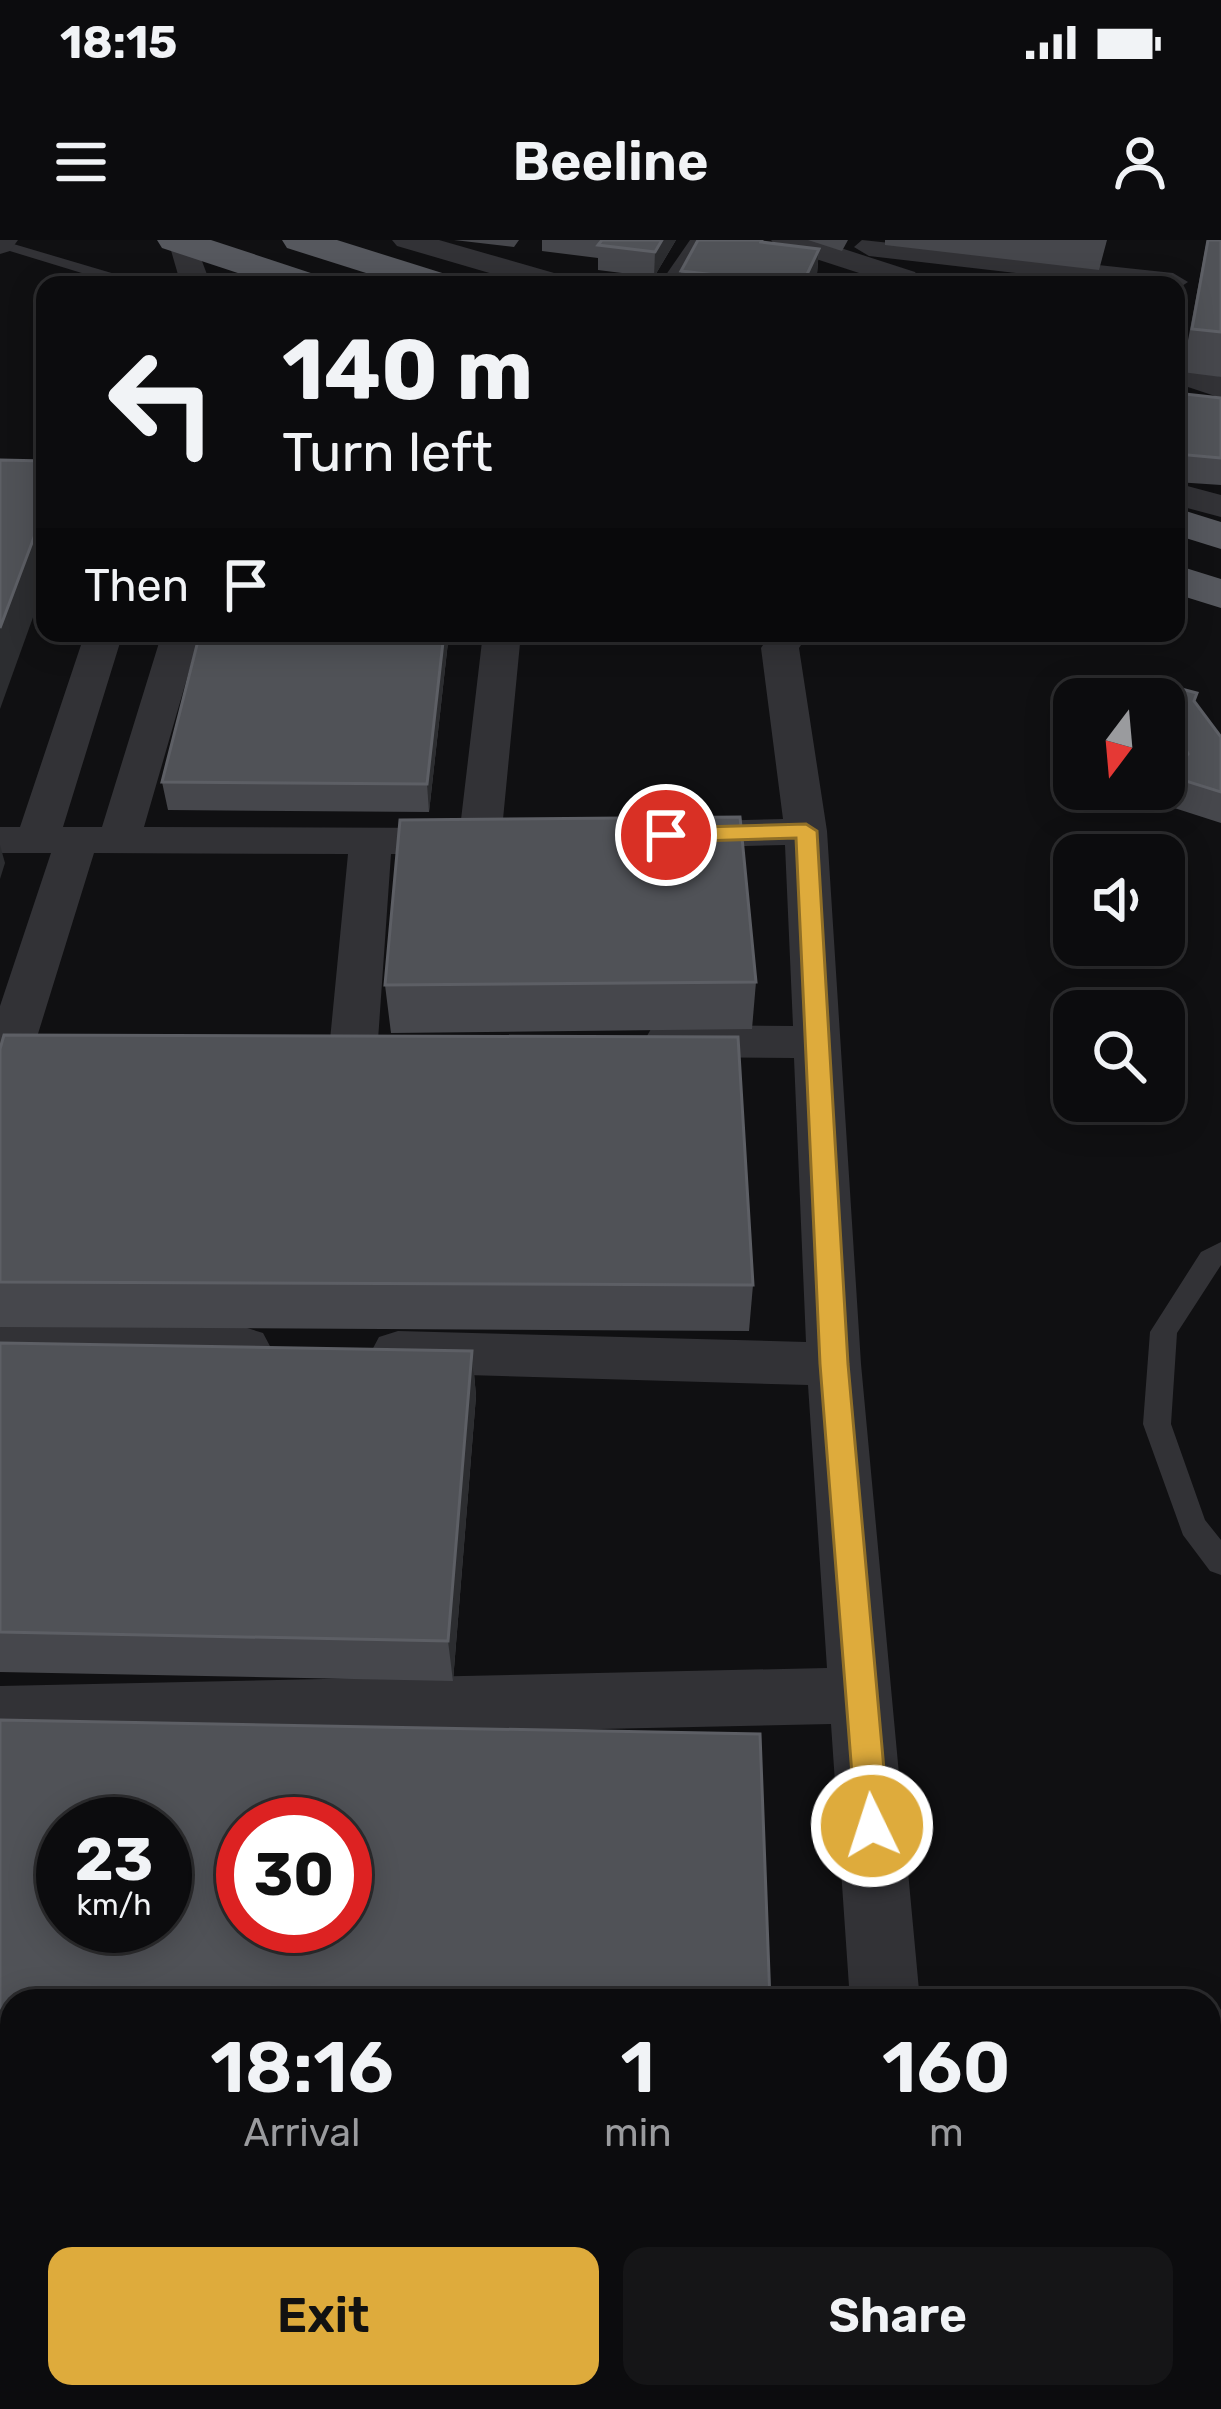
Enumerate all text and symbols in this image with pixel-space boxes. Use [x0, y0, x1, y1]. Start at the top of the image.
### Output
text: 18:15 [60, 16, 177, 69]
icon: menu [48, 129, 114, 195]
icon: person [1107, 129, 1173, 195]
text: Beeline [512, 130, 709, 194]
text: 140 m [282, 320, 533, 420]
icon: left [84, 324, 240, 480]
text: Turn left [282, 421, 493, 485]
icon: arrive [213, 552, 279, 618]
text: Then [84, 559, 189, 612]
north arrow [1053, 678, 1185, 810]
map controls [1053, 678, 1185, 1122]
pin [615, 784, 717, 886]
icon: arrive [633, 802, 699, 868]
button: sound [1053, 834, 1185, 966]
button: search [1053, 990, 1185, 1122]
position arrow [809, 1763, 935, 1889]
speed limit sign: 30 [216, 1797, 372, 1953]
text: 23 [75, 1824, 153, 1895]
text: km/h [77, 1887, 151, 1923]
text: 18:16 [210, 2025, 394, 2110]
text: 1 [621, 2025, 655, 2110]
text: 160 [882, 2025, 1011, 2110]
text: Arrival [243, 2110, 361, 2156]
text: min [604, 2110, 672, 2156]
text: m [929, 2110, 964, 2156]
button: Exit [48, 2247, 599, 2385]
button: Share [623, 2247, 1173, 2385]

